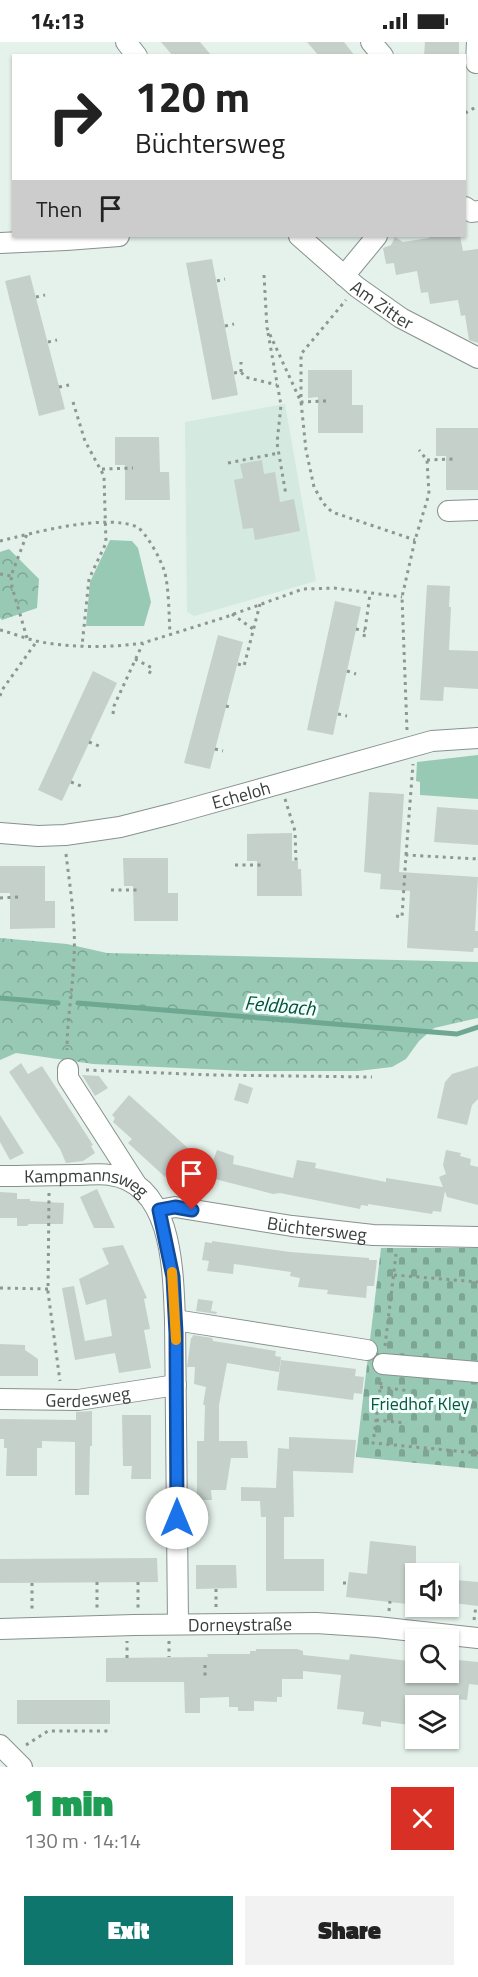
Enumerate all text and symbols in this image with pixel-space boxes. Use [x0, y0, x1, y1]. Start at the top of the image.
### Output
text: 14:13 [30, 4, 85, 38]
text: 120 m [135, 64, 250, 128]
icon: right [36, 78, 114, 156]
text: Büchtersweg [135, 122, 285, 163]
text: Then [36, 192, 82, 226]
icon: arrive [94, 192, 127, 225]
street label: Am Zitter [345, 273, 418, 336]
street label: Echeloh [209, 773, 273, 816]
water label: Feldbach [243, 986, 318, 1024]
pin [166, 1148, 217, 1210]
icon: arrive [175, 1157, 208, 1190]
street label: Kampmannsweg [24, 1161, 156, 1203]
street label: Büchtersweg [265, 1209, 368, 1248]
street label: Gerdesweg [45, 1379, 132, 1414]
park label: Friedhof Kley [371, 1390, 470, 1417]
position arrow [145, 1486, 209, 1550]
map controls [405, 1563, 459, 1749]
button: sound [405, 1563, 459, 1617]
street label: Dorneystraße [188, 1610, 292, 1638]
button: search [405, 1629, 459, 1683]
button: layers [405, 1695, 459, 1749]
text: 1 min [24, 1775, 113, 1830]
button: close [391, 1787, 454, 1850]
text: 130 m · 14:14 [24, 1825, 141, 1856]
button: Exit [24, 1896, 233, 1965]
button: Share [245, 1896, 454, 1965]

